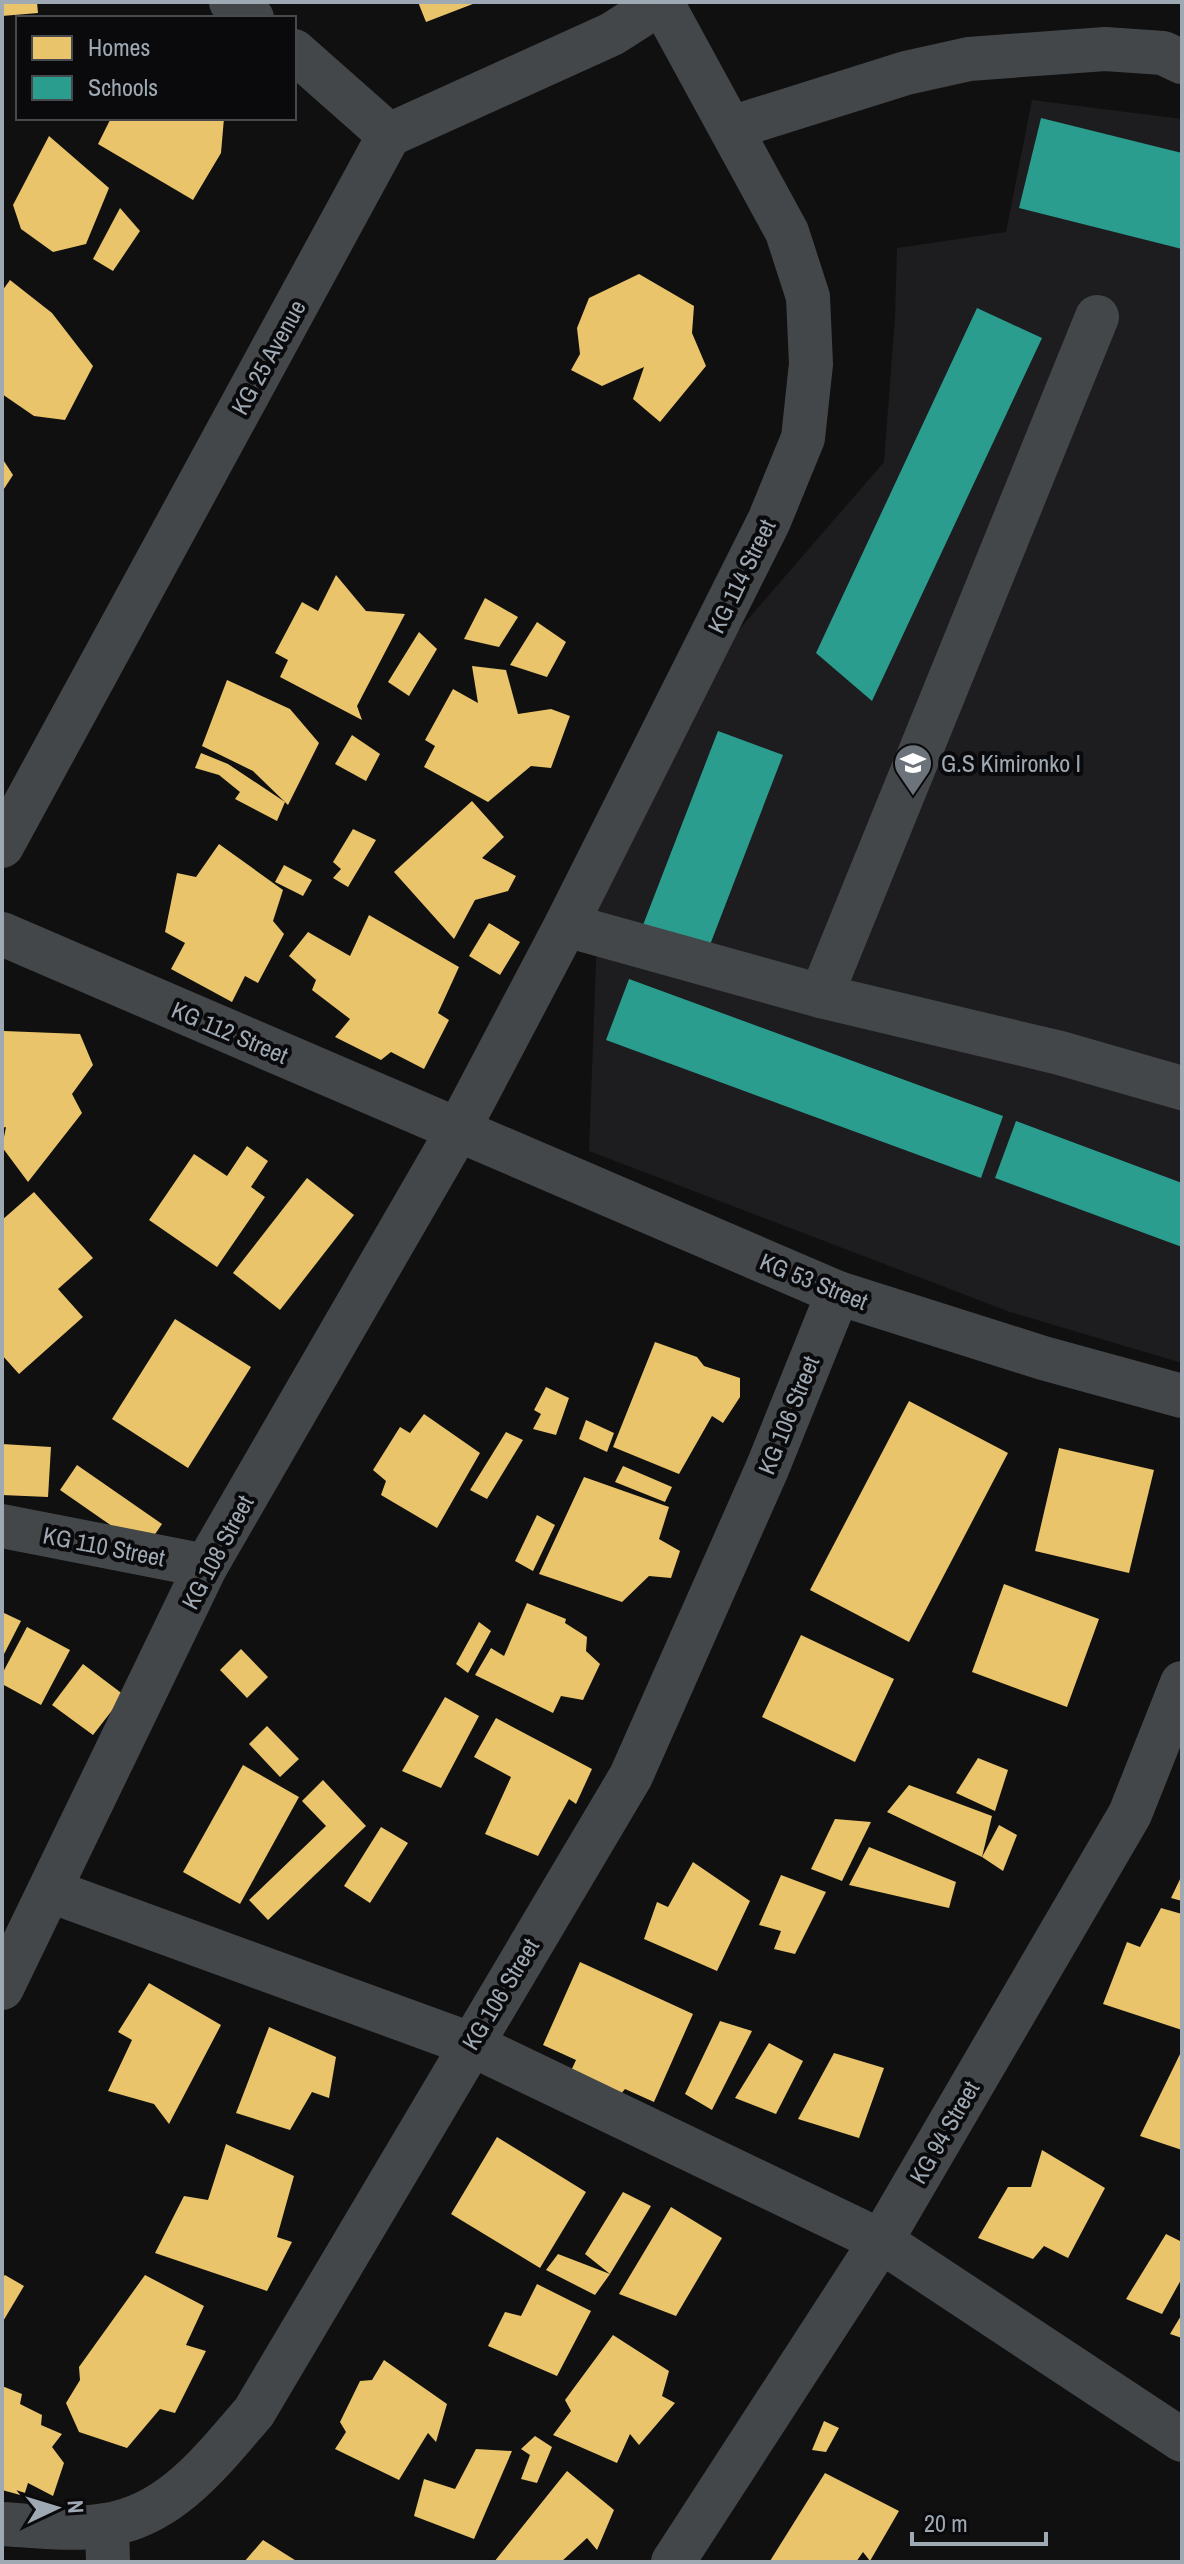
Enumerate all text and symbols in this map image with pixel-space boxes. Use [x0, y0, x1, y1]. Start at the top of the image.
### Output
legend [16, 16, 296, 120]
text: Homes [88, 31, 150, 63]
text: Schools [88, 71, 158, 103]
street label: KG 25 Avenue [223, 294, 313, 420]
street label: KG 114 Street [700, 513, 783, 638]
school or university icon: G.S Kimironko I [892, 742, 934, 797]
place label: G.S Kimironko I [941, 747, 1081, 779]
street label: KG 112 Street [167, 993, 293, 1071]
street label: KG 53 Street [755, 1245, 873, 1317]
street label: KG 106 Street [750, 1351, 826, 1479]
street label: KG 108 Street [174, 1489, 261, 1615]
street label: KG 110 Street [40, 1519, 168, 1574]
street label: KG 106 Street [454, 1932, 546, 2056]
street label: KG 94 Street [902, 2074, 987, 2189]
north arrow [16, 2468, 96, 2548]
scale bar [912, 2496, 1046, 2546]
text: N [61, 2499, 91, 2514]
text: 20 m [924, 2507, 968, 2539]

